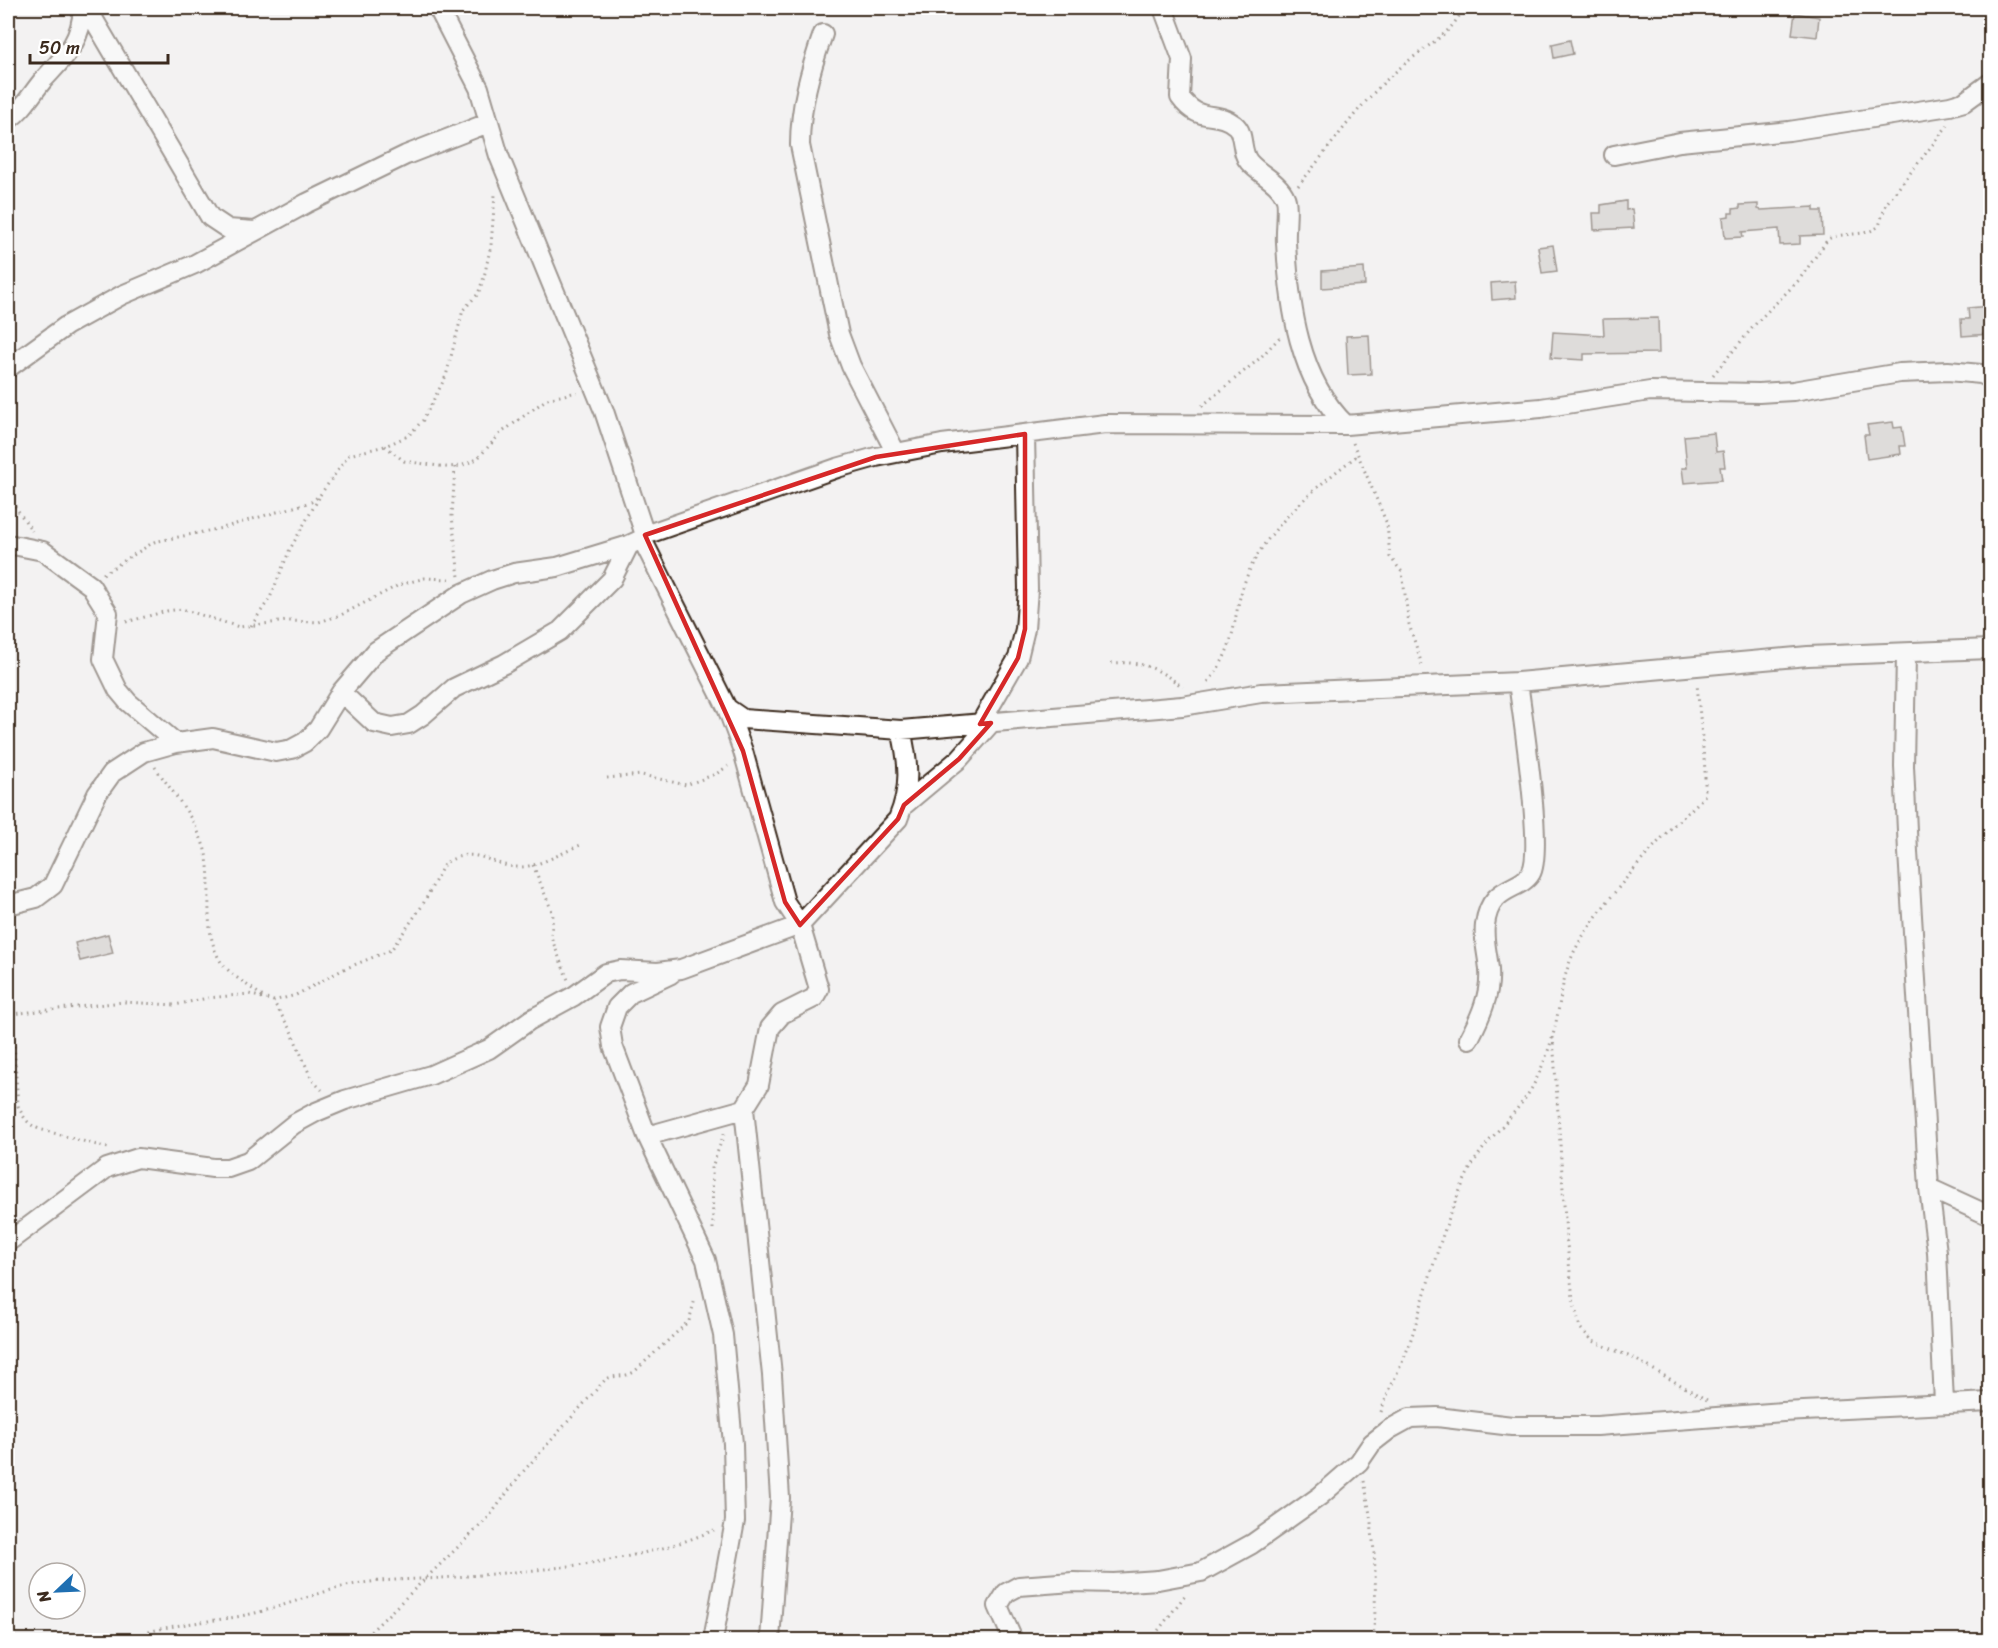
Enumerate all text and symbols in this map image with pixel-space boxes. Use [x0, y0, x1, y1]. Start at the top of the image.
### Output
scale bar [30, 27, 168, 65]
text: 50 m [39, 32, 80, 64]
north arrow [27, 1561, 87, 1621]
text: N [28, 1585, 60, 1608]

